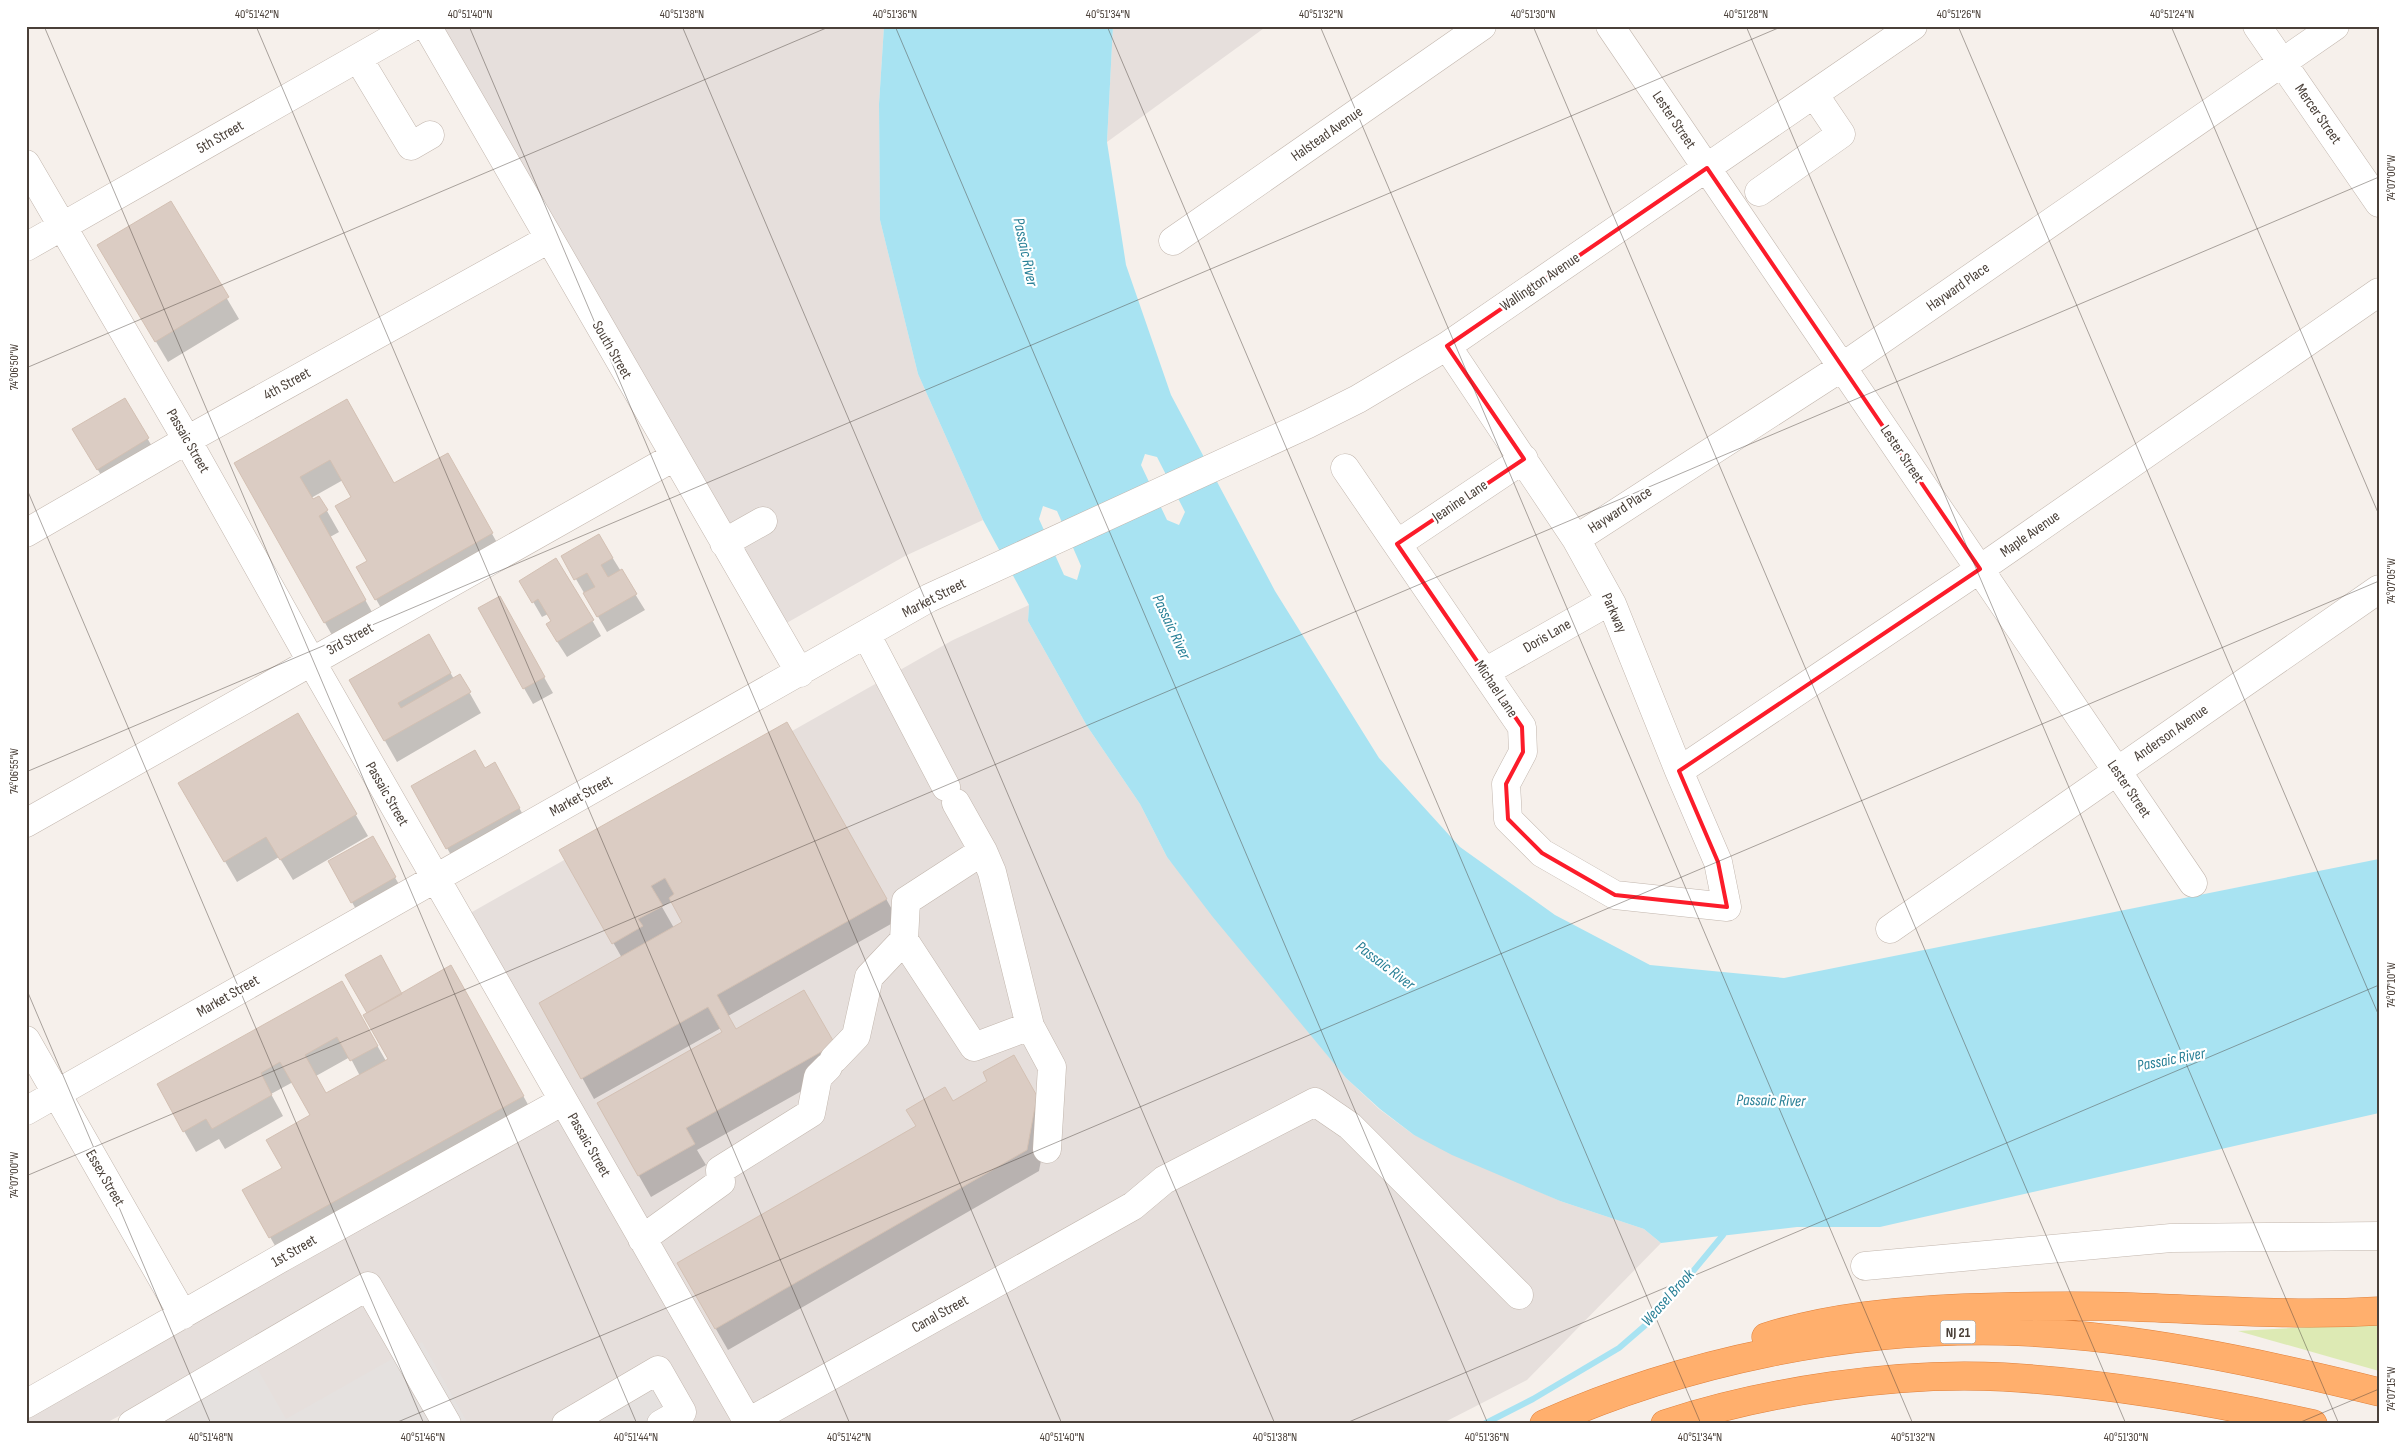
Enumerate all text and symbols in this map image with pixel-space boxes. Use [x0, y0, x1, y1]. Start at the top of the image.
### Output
text: 40°51'42"N [235, 7, 279, 22]
text: 40°51'40"N [448, 7, 492, 22]
text: 40°51'38"N [660, 7, 704, 22]
text: 40°51'36"N [873, 7, 917, 22]
text: 40°51'34"N [1086, 7, 1130, 22]
text: 40°51'32"N [1299, 7, 1343, 22]
text: 40°51'30"N [1511, 7, 1555, 22]
text: 40°51'28"N [1724, 7, 1768, 22]
text: 40°51'26"N [1937, 7, 1981, 22]
text: 40°51'24"N [2150, 7, 2194, 22]
street label: Mercer Street [2290, 80, 2346, 148]
street label: Lester Street [1648, 87, 1700, 153]
street label: Halstead Avenue [1287, 102, 1367, 166]
street label: 5th Street [193, 116, 247, 158]
text: 74°07'00"W [2384, 154, 2399, 201]
water label: Passaic River [1009, 216, 1042, 288]
street label: Wallington Avenue [1496, 248, 1584, 316]
street label: Hayward Place [1923, 258, 1993, 316]
street label: South Street [588, 318, 636, 383]
text: 74°06'50"W [7, 344, 22, 390]
street label: 4th Street [260, 363, 314, 405]
street label: Passaic Street [162, 405, 214, 477]
street label: Lester Street [1876, 421, 1928, 487]
street label: Jeanine Lane [1428, 476, 1491, 527]
street label: Hayward Place [1584, 482, 1656, 538]
street label: Maple Avenue [1996, 506, 2064, 562]
text: 74°07'05"W [2384, 558, 2399, 604]
street label: Market Street [899, 574, 969, 622]
street label: Parkway [1597, 590, 1631, 636]
water label: Passaic River [1148, 592, 1194, 663]
street label: Doris Lane [1520, 615, 1574, 657]
street label: 3rd Street [323, 618, 377, 660]
street label: Michael Lane [1470, 657, 1522, 721]
street label: Anderson Avenue [2129, 700, 2212, 766]
text: 74°06'55"W [7, 748, 22, 794]
street label: Lester Street [2103, 756, 2155, 822]
street label: Passaic Street [361, 758, 413, 830]
street label: Market Street [546, 771, 616, 821]
water label: Passaic River [1352, 938, 1419, 995]
text: 74°07'10"W [2384, 962, 2399, 1008]
street label: Market Street [193, 970, 263, 1021]
water label: Passaic River [2135, 1044, 2207, 1076]
water label: Passaic River [1736, 1091, 1806, 1111]
street label: Passaic Street [563, 1109, 615, 1181]
street label: Essex Street [81, 1146, 129, 1210]
text: 74°07'00"W [7, 1151, 22, 1198]
street label: 1st Street [268, 1230, 320, 1272]
water label: Weasel Brook [1637, 1265, 1699, 1330]
street label: Canal Street [908, 1291, 972, 1337]
road number: NJ 21 [1940, 1320, 1976, 1344]
text: 74°07'15"W [2384, 1366, 2399, 1412]
text: 40°51'48"N [189, 1430, 233, 1445]
text: 40°51'46"N [401, 1430, 445, 1445]
text: 40°51'44"N [614, 1430, 658, 1445]
text: 40°51'42"N [827, 1430, 871, 1445]
text: 40°51'40"N [1040, 1430, 1084, 1445]
text: 40°51'38"N [1253, 1430, 1297, 1445]
text: 40°51'36"N [1465, 1430, 1509, 1445]
text: 40°51'34"N [1678, 1430, 1722, 1445]
text: 40°51'32"N [1891, 1430, 1935, 1445]
text: 40°51'30"N [2104, 1430, 2148, 1445]

